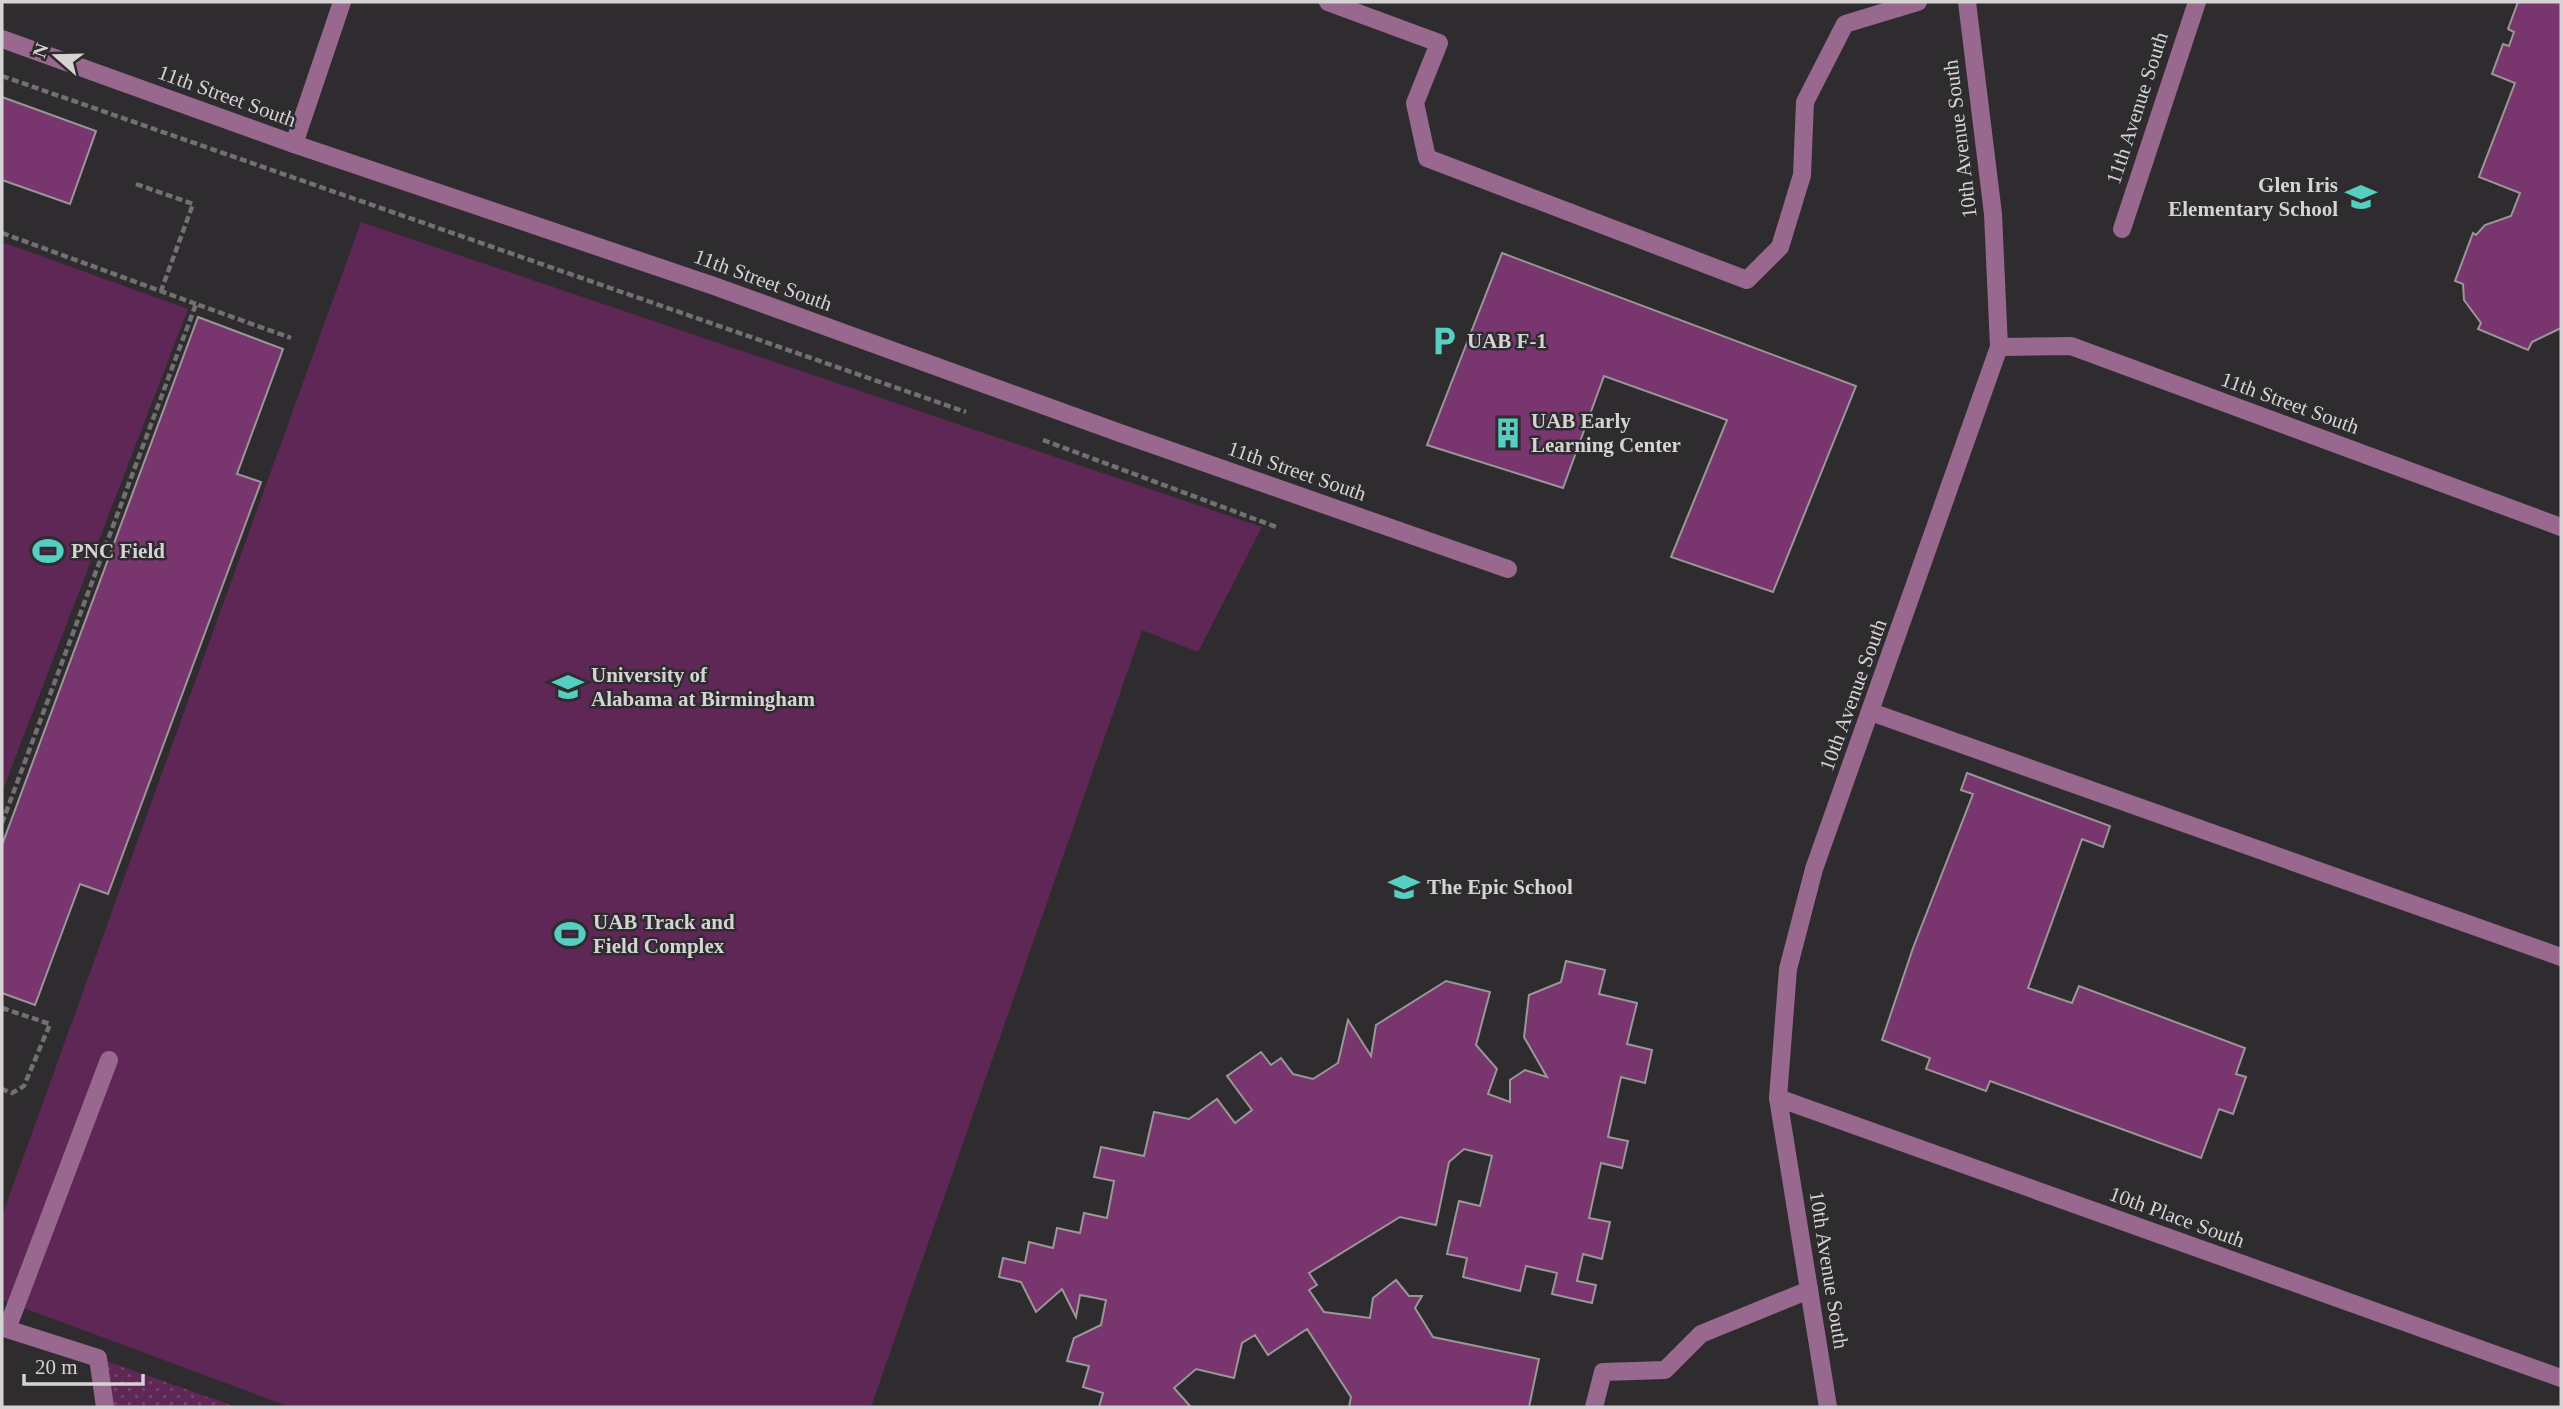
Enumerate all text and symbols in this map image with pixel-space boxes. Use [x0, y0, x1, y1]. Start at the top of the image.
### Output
north arrow [21, 21, 91, 91]
street label: 11th Avenue South [2101, 28, 2173, 187]
text: N [28, 40, 53, 60]
street label: 10th Avenue South [1938, 58, 1982, 220]
street label: 11th Street South [155, 60, 300, 132]
place label: Glen Iris Elementary School [2168, 173, 2338, 221]
school or university icon: Glen Iris Elementary School [2344, 180, 2378, 214]
street label: 11th Street South [691, 244, 836, 316]
parking icon: UAB F-1 [1427, 324, 1461, 358]
place label: UAB F-1 [1467, 329, 1547, 353]
street label: 11th Street South [2218, 367, 2363, 439]
place label: UAB Early Learning Center [1531, 409, 1681, 457]
building icon: UAB Early Learning Center [1491, 416, 1525, 450]
street label: 11th Street South [1225, 436, 1370, 506]
sports icon: PNC Field [31, 534, 65, 568]
place label: PNC Field [71, 539, 165, 563]
street label: 10th Avenue South [1814, 616, 1892, 774]
place label: University of Alabama at Birmingham [591, 663, 816, 711]
school or university icon: University of Alabama at Birmingham [551, 670, 585, 704]
school or university icon: The Epic School [1387, 870, 1421, 904]
place label: The Epic School [1427, 875, 1573, 899]
place label: UAB Track and Field Complex [593, 910, 735, 958]
sports icon: UAB Track and Field Complex [553, 917, 587, 951]
street label: 10th Place South [2106, 1181, 2248, 1253]
street label: 10th Avenue South [1805, 1189, 1853, 1351]
scale bar [24, 1342, 144, 1386]
text: 20 m [35, 1355, 78, 1379]

